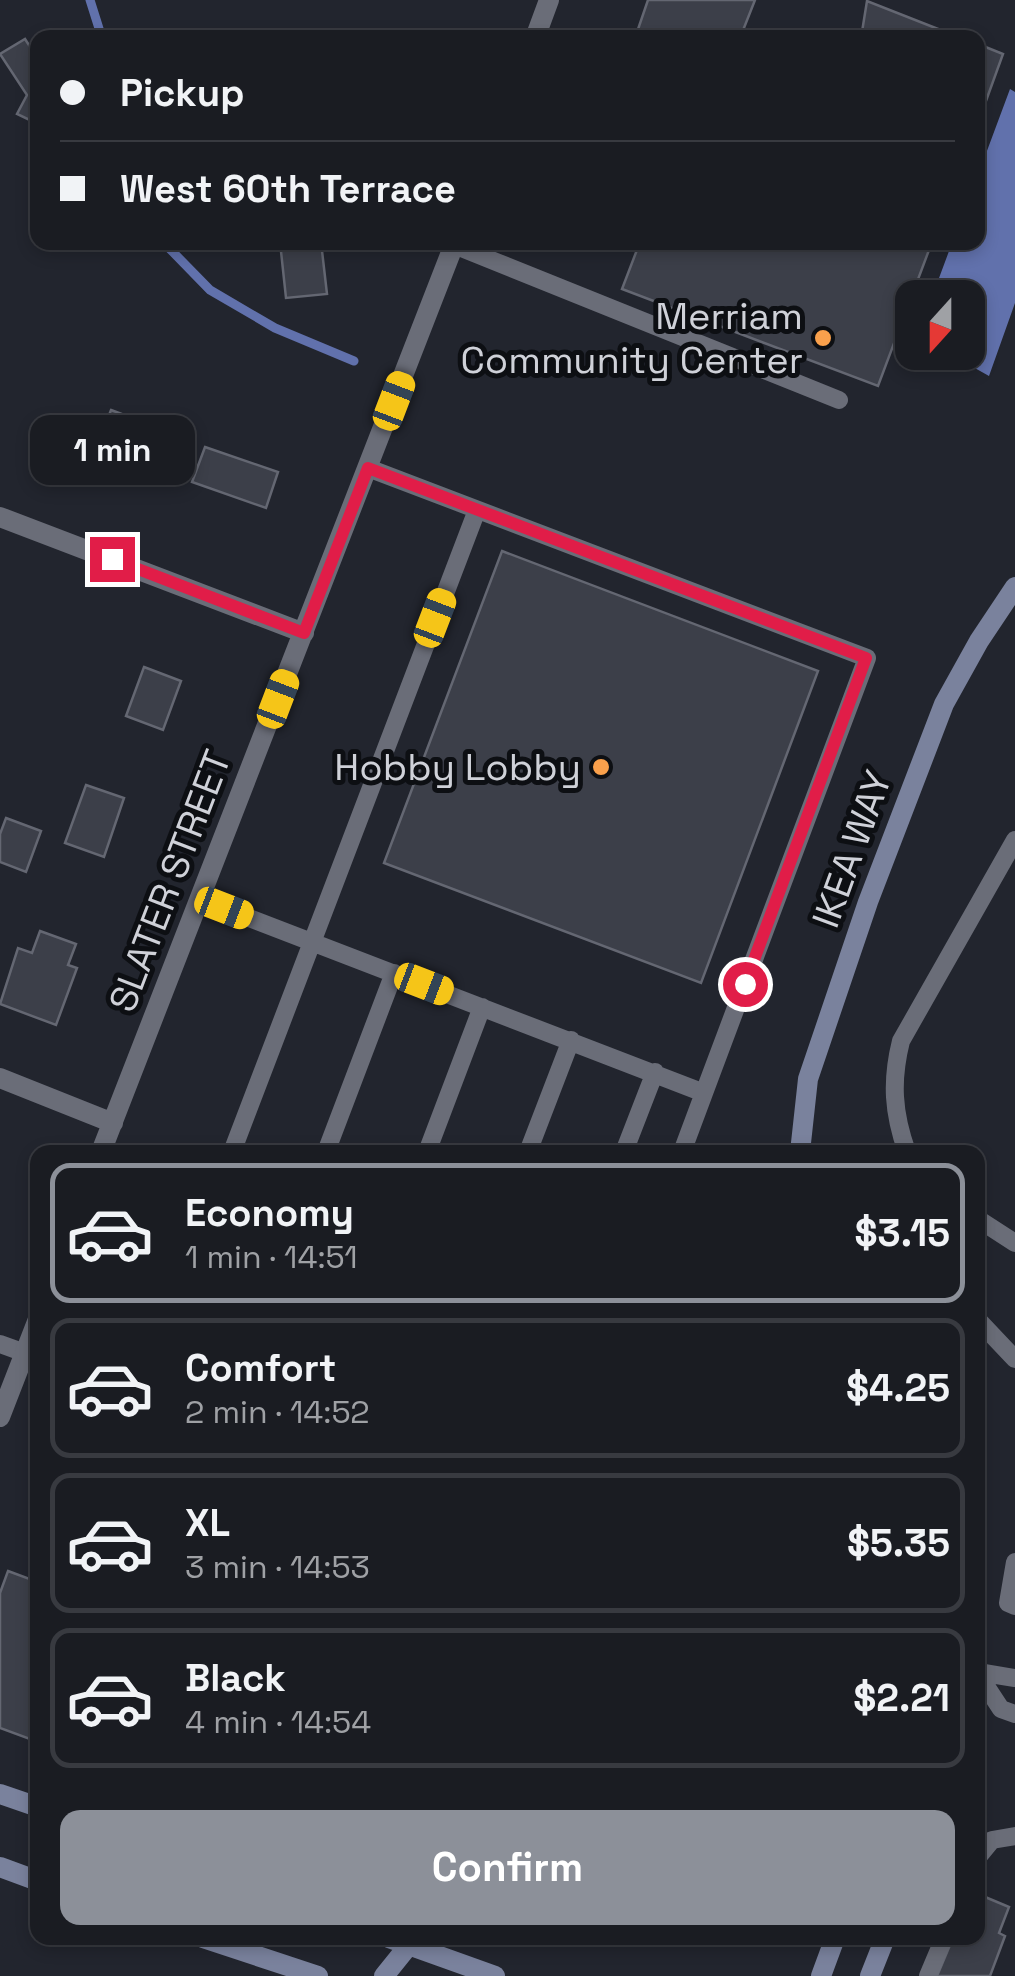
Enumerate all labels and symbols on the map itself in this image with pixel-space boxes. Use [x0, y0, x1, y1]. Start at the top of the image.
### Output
north arrow [895, 280, 985, 370]
place label: Merriam Community Center [460, 292, 803, 384]
marker: Merriam Community Center [812, 327, 834, 349]
car [369, 368, 419, 434]
callout: 1 min [29, 414, 194, 484]
route end [90, 537, 135, 582]
car [410, 585, 460, 651]
car [253, 666, 303, 732]
street label: SLATER STREET [98, 743, 242, 1019]
place label: Hobby Lobby [334, 743, 581, 791]
marker: Hobby Lobby [590, 756, 612, 778]
street label: IKEA WAY [802, 764, 902, 934]
car [191, 883, 257, 933]
car [391, 959, 457, 1009]
route start [723, 962, 768, 1007]

